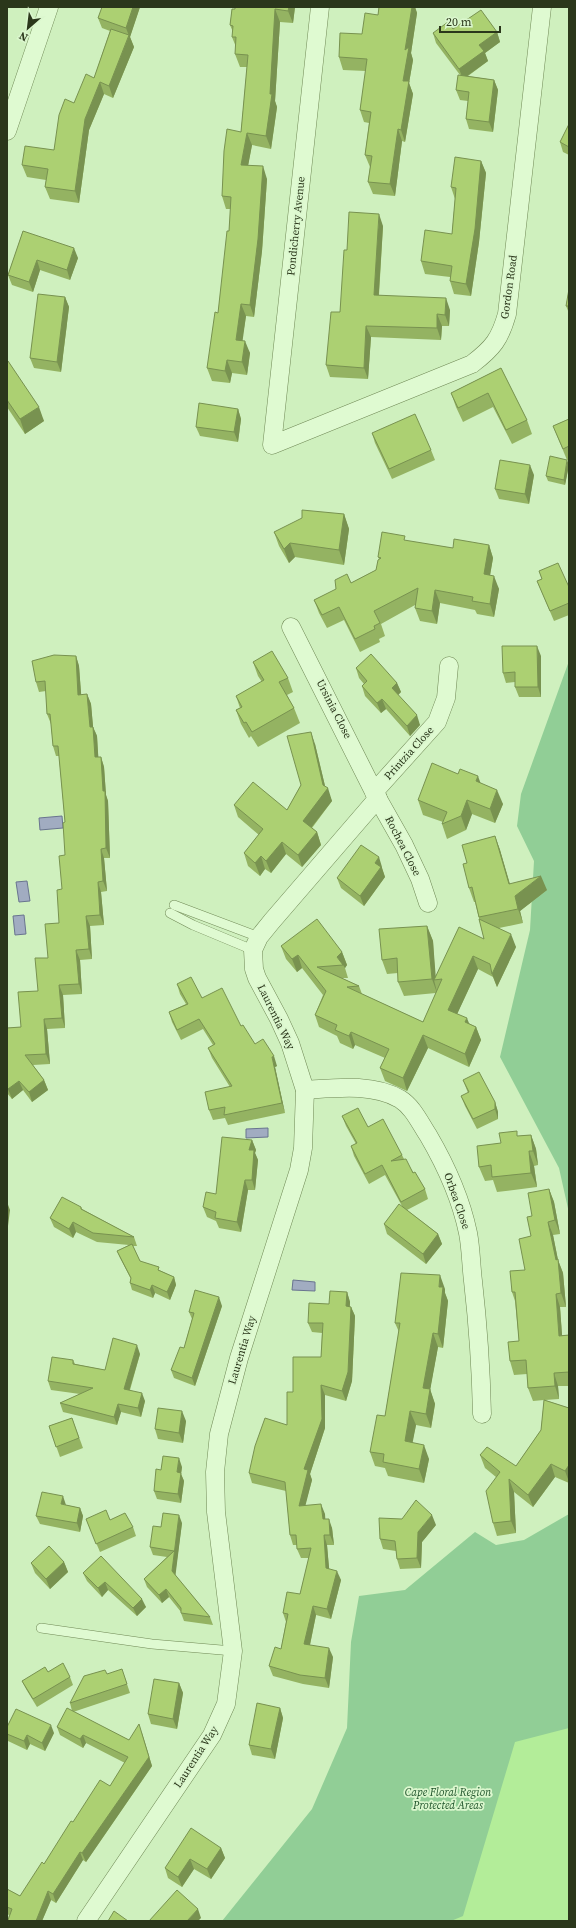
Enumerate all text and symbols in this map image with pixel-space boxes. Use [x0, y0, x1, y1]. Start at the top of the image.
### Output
north arrow [8, 8, 48, 48]
scale bar [440, 8, 500, 34]
text: 20 m [446, 14, 472, 30]
text: N [16, 28, 31, 45]
street label: Pondicherry Avenue [283, 175, 309, 276]
street label: Gordon Road [497, 253, 521, 320]
street label: Ursinia Close [313, 677, 356, 742]
street label: Printzia Close [381, 723, 437, 783]
street label: Rochea Close [382, 814, 425, 879]
street label: Laurentia Way [254, 982, 298, 1053]
street label: Orbea Close [440, 1171, 474, 1232]
street label: Laurentia Way [224, 1314, 260, 1386]
street label: Laurentia Way [170, 1723, 222, 1791]
park label: Cape Floral Region Protected Areas [405, 1785, 492, 1813]

